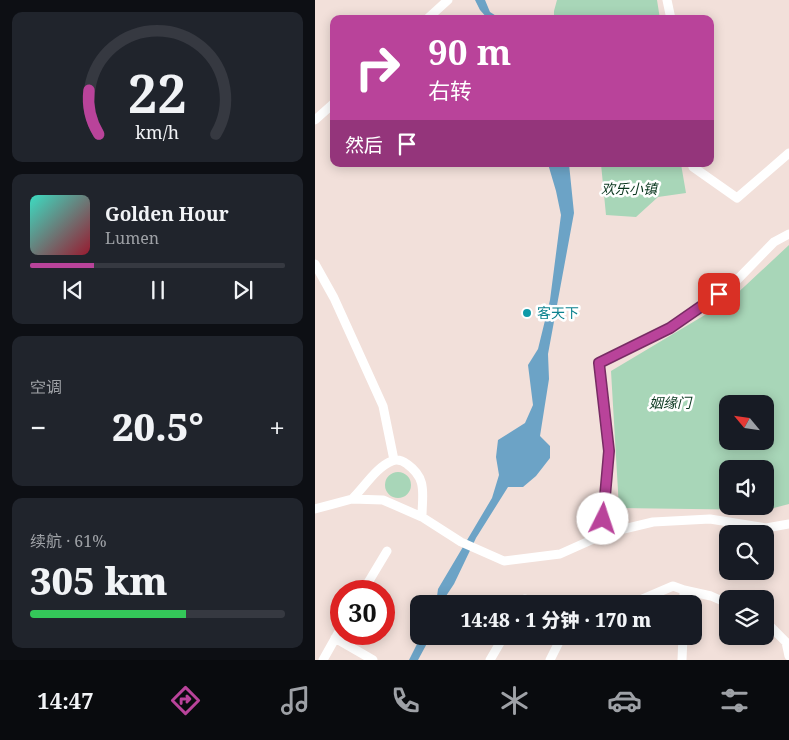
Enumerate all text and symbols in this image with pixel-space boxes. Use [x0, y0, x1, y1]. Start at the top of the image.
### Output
text: 90 m [428, 28, 511, 75]
icon: right [345, 35, 410, 100]
text: 22 [128, 57, 187, 128]
text: 右转 [428, 75, 472, 105]
text: km/h [136, 120, 179, 144]
icon: arrive [393, 130, 421, 158]
text: 然后 [345, 132, 383, 158]
park label: 欢乐小镇 [601, 179, 659, 198]
text: Golden Hour [105, 201, 229, 227]
text: Lumen [105, 227, 159, 249]
pin [698, 273, 740, 315]
icon: previous [59, 276, 87, 304]
icon: pause [144, 276, 172, 304]
icon: next [229, 276, 257, 304]
icon: arrive [705, 280, 733, 308]
place label: 客天下 [537, 303, 579, 322]
marker: 客天下 [521, 307, 533, 319]
text: 空调 [30, 376, 62, 398]
park label: 姻缘门 [649, 393, 693, 412]
north arrow [719, 395, 774, 450]
map controls [719, 395, 774, 645]
text: 20.5° [112, 400, 204, 452]
text: − [30, 408, 46, 446]
text: + [269, 408, 285, 446]
button: sound [719, 460, 774, 515]
position arrow [576, 492, 628, 544]
button: search [719, 525, 774, 580]
text: 续航 · 61% [30, 530, 107, 552]
text: 305 km [30, 554, 168, 606]
speed limit sign: 30 [330, 580, 395, 645]
button: layers [719, 590, 774, 645]
text: 14:48 · 1 分钟 · 170 m [461, 607, 651, 633]
icon: directions [168, 683, 203, 718]
icon: music [278, 683, 313, 718]
icon: phone [388, 683, 423, 718]
icon: climate [497, 683, 532, 718]
icon: car [607, 683, 642, 718]
icon: filters [717, 683, 752, 718]
text: 14:47 [37, 685, 94, 715]

